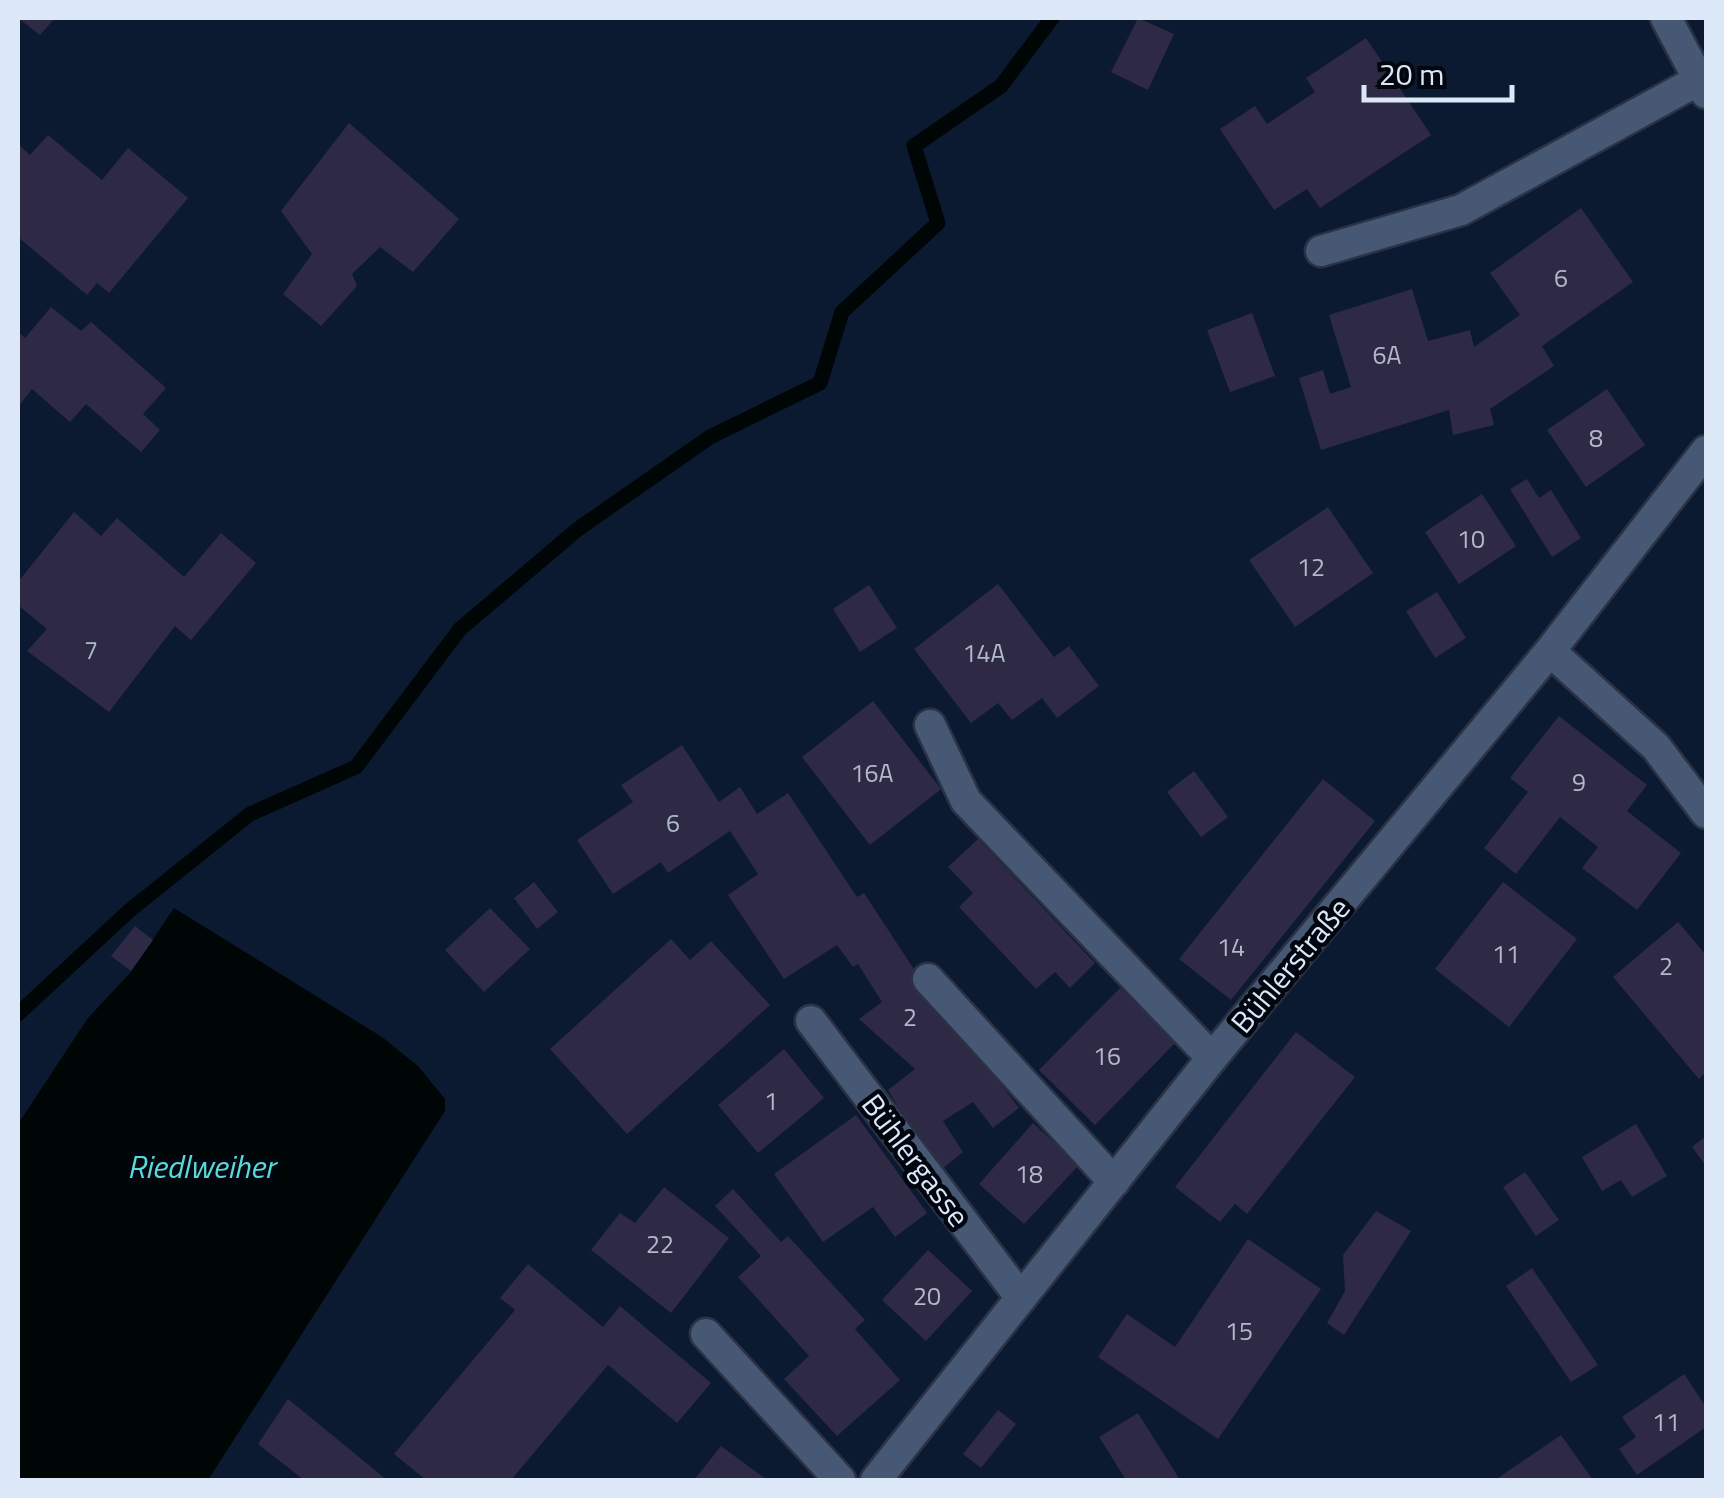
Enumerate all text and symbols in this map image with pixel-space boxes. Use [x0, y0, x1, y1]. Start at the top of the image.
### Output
scale bar [1364, 40, 1512, 102]
text: 20 m [1379, 51, 1444, 97]
house number: 6 [1554, 259, 1568, 297]
house number: 6A [1373, 336, 1402, 374]
house number: 8 [1589, 419, 1603, 457]
house number: 10 [1457, 520, 1485, 558]
house number: 12 [1297, 548, 1325, 586]
house number: 7 [84, 631, 98, 669]
house number: 14A [963, 634, 1006, 672]
house number: 16A [851, 754, 894, 792]
house number: 9 [1572, 763, 1586, 801]
house number: 6 [666, 804, 680, 842]
street label: Bühlerstraße [1219, 887, 1361, 1043]
house number: 14 [1217, 928, 1245, 966]
house number: 11 [1492, 935, 1520, 973]
house number: 2 [1659, 947, 1673, 985]
house number: 2 [903, 998, 917, 1036]
house number: 16 [1093, 1037, 1121, 1075]
house number: 1 [764, 1082, 778, 1120]
street label: Bühlergasse [851, 1084, 981, 1236]
water label: Riedlweiher [127, 1142, 279, 1190]
house number: 18 [1015, 1155, 1043, 1193]
house number: 22 [646, 1225, 674, 1263]
house number: 20 [913, 1277, 941, 1315]
house number: 15 [1225, 1312, 1253, 1350]
house number: 11 [1652, 1403, 1680, 1441]

